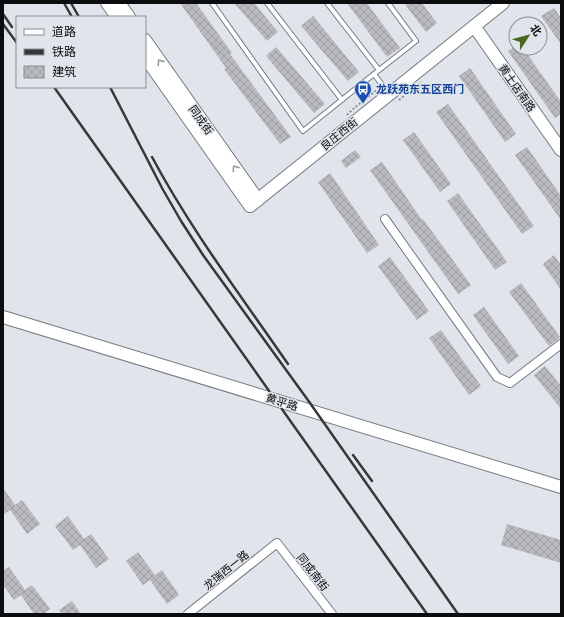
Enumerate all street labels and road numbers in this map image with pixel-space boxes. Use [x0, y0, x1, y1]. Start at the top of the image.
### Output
street label: 黄土店南路 [495, 61, 539, 115]
street label: 同成街 [186, 102, 216, 138]
street label: 良庄西街 [317, 115, 361, 153]
street label: 黄平路 [264, 390, 300, 414]
street label: 龙瑞西一路 [200, 547, 252, 593]
street label: 同成南街 [294, 550, 332, 594]

